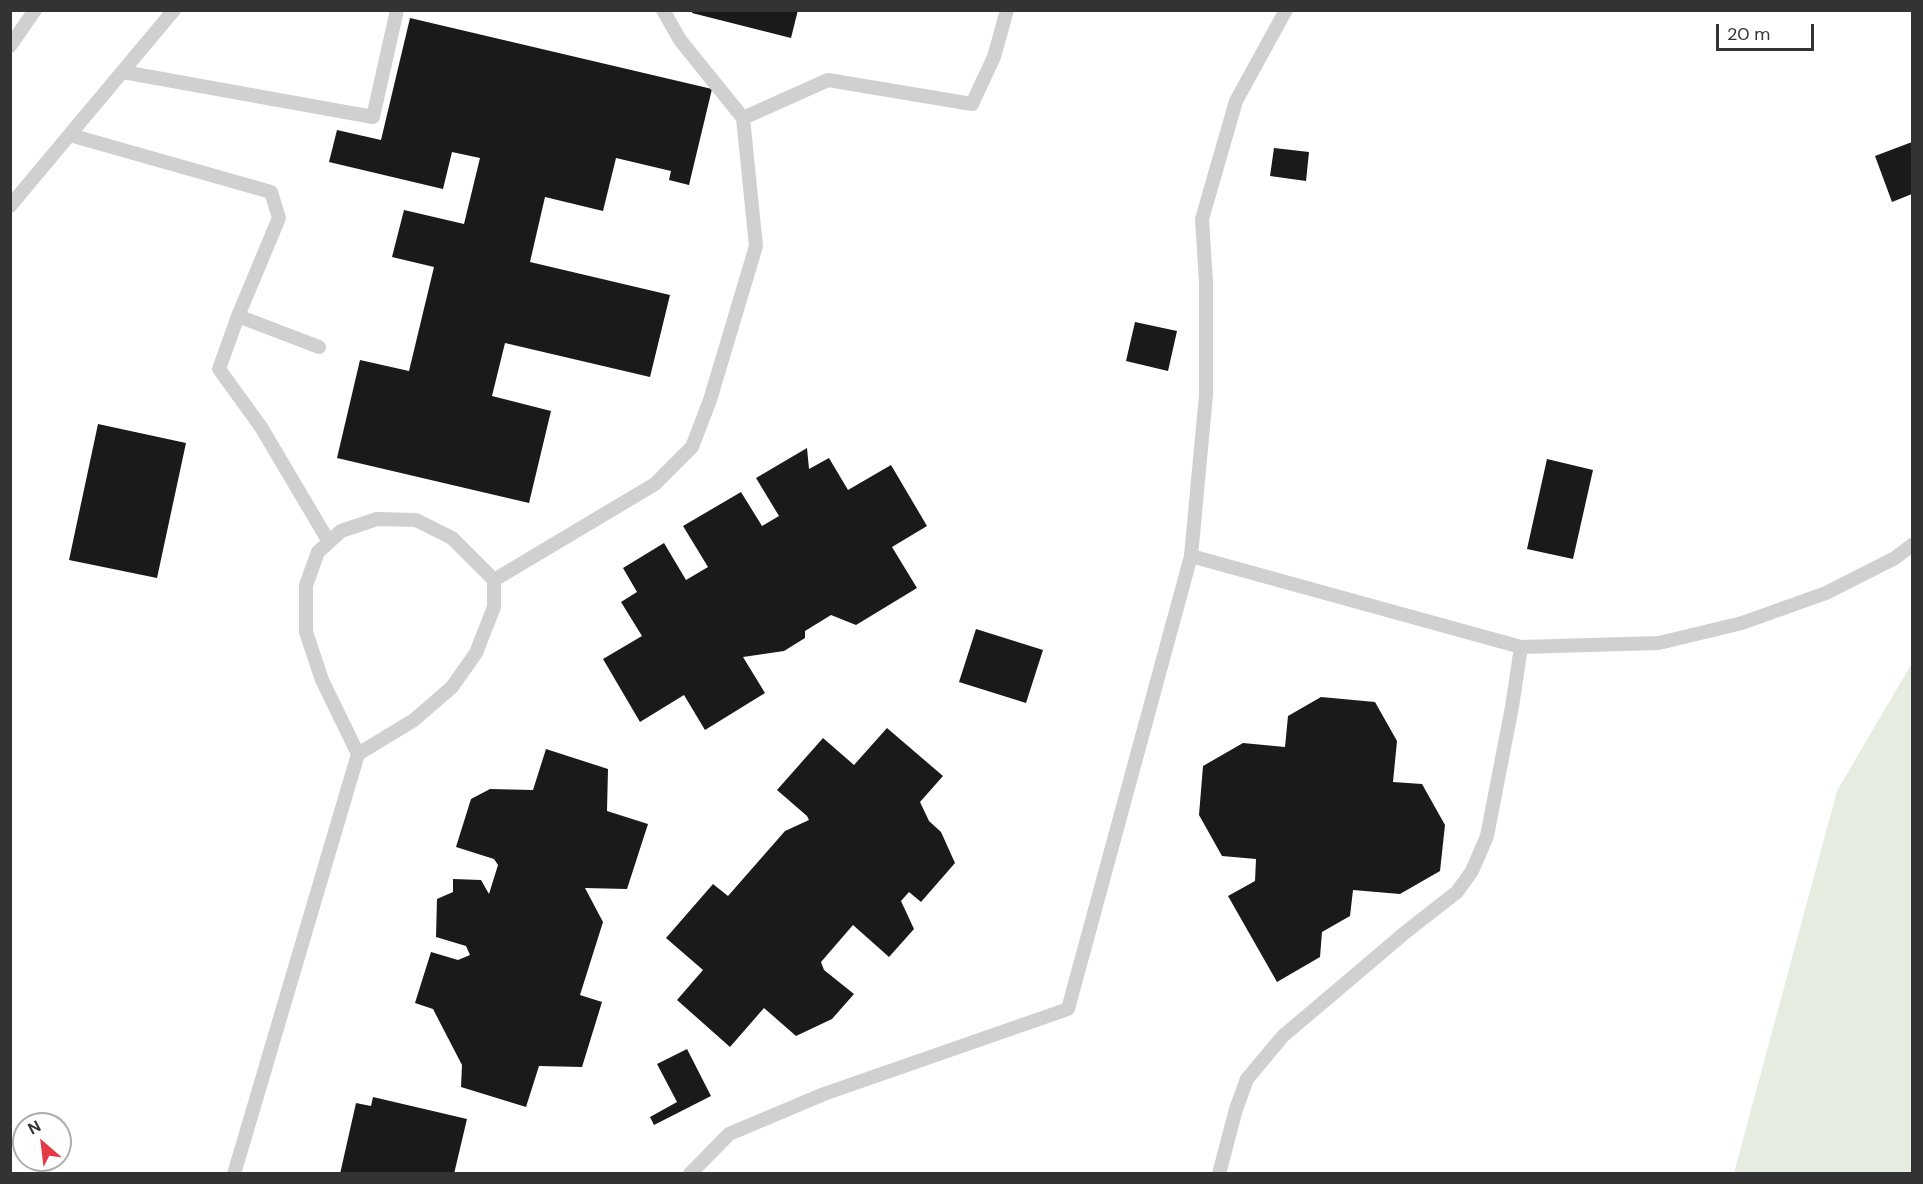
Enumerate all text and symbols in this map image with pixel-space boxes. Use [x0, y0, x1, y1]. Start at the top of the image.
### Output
scale bar [1719, 12, 1816, 50]
text: 20 m [1727, 22, 1770, 46]
north arrow [12, 1112, 72, 1172]
text: N [24, 1115, 44, 1139]

